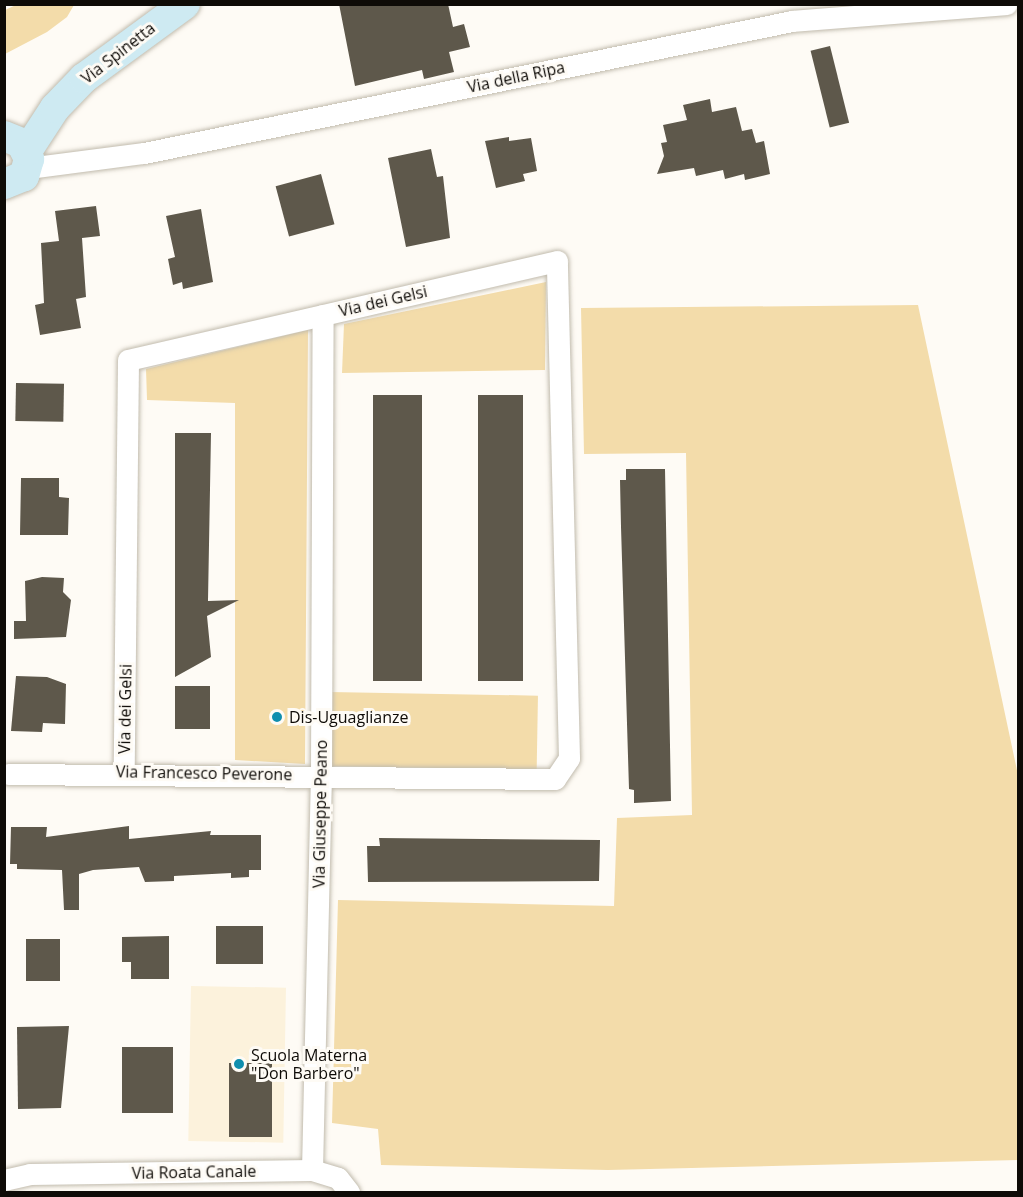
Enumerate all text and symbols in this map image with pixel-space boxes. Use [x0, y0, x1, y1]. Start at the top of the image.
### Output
street label: Via Spinetta [77, 18, 159, 88]
street label: Via della Ripa [466, 57, 566, 97]
street label: Via dei Gelsi [337, 282, 429, 320]
street label: Via dei Gelsi [115, 664, 135, 754]
place label: Dis-Uguaglianze [289, 707, 408, 727]
marker: Dis-Uguaglianze [270, 710, 284, 724]
street label: Via Giuseppe Peano [309, 740, 331, 888]
street label: Via Francesco Peverone [116, 762, 292, 784]
place label: Scuola Materna "Don Barbero" [251, 1045, 367, 1083]
marker: Scuola Materna "Don Barbero" [232, 1057, 246, 1071]
street label: Via Roata Canale [132, 1161, 256, 1183]

